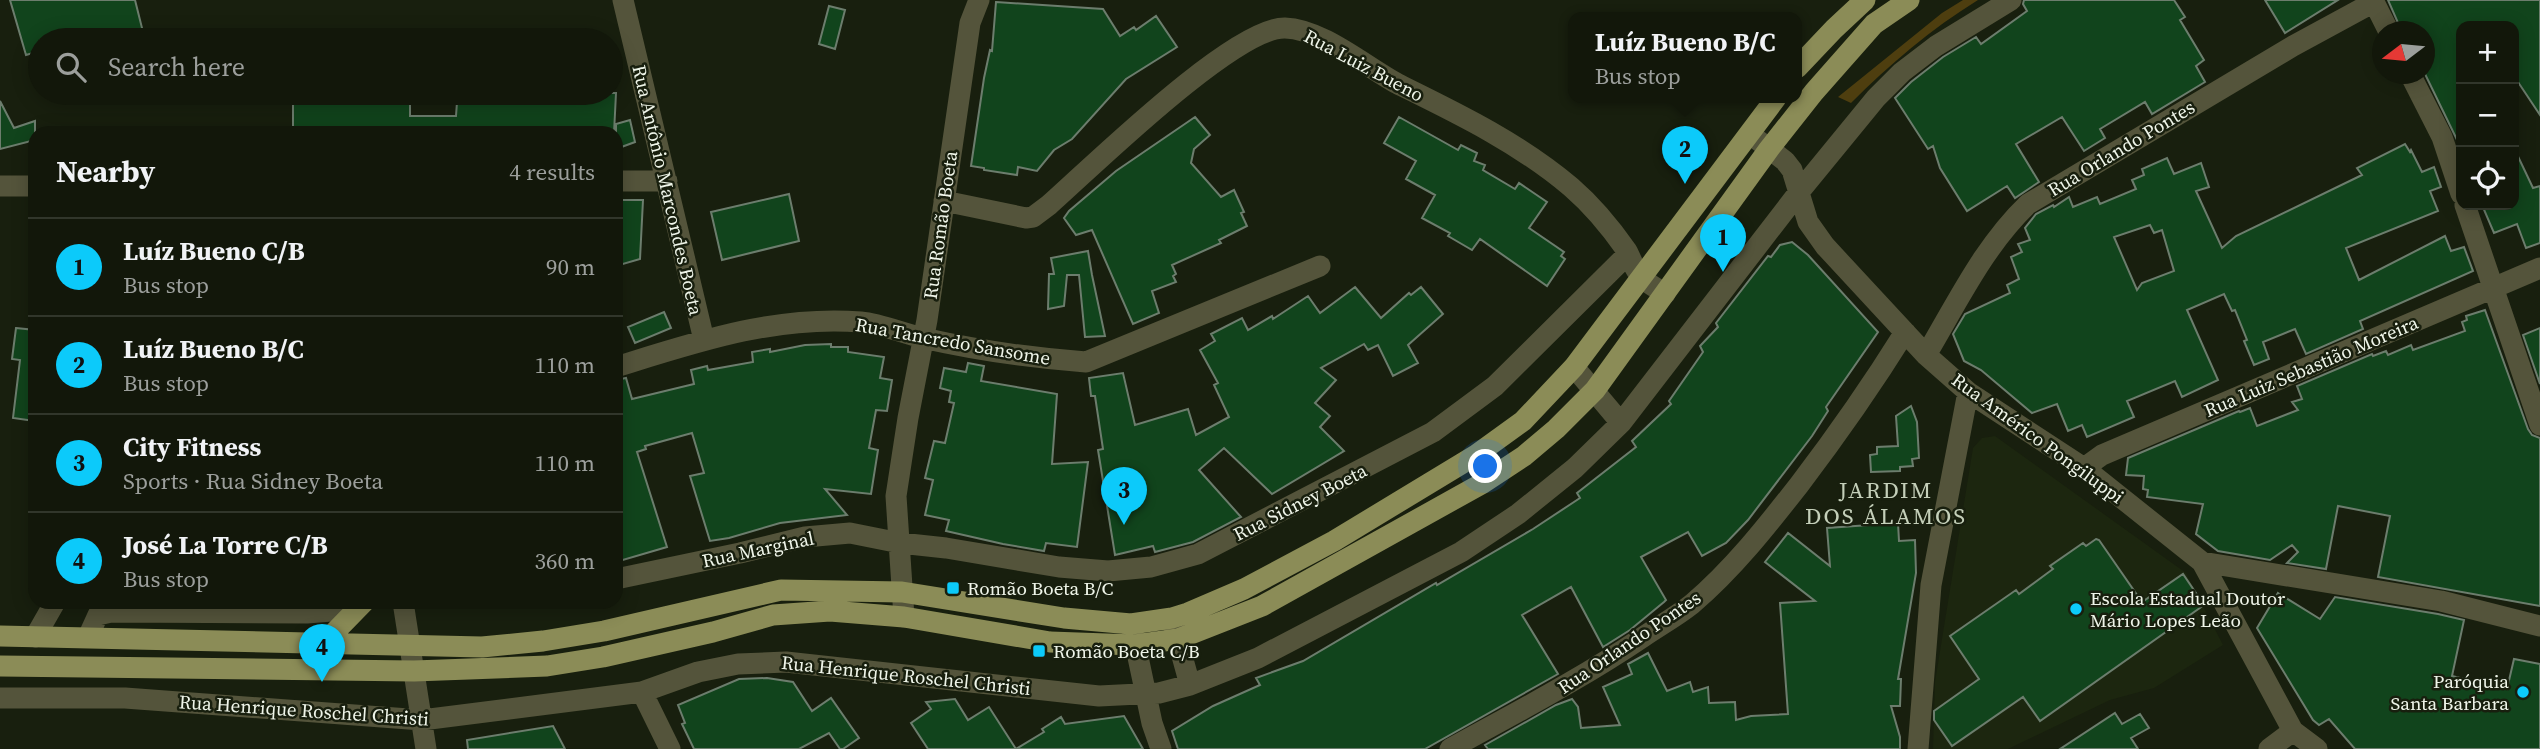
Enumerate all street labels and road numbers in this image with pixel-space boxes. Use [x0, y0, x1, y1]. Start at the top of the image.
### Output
street label: Rua Luiz Bueno [1300, 23, 1428, 107]
street label: Rua Antônio Marcondes Boeta [626, 62, 710, 318]
street label: Rua Orlando Pontes [2042, 94, 2200, 202]
street label: Rua Romão Boeta [917, 149, 963, 301]
street label: Rua Luiz Sebastião Moreira [2200, 309, 2422, 423]
street label: Rua Tancredo Sansome [853, 311, 1053, 371]
street label: Rua Américo Pongiluppi [1947, 367, 2130, 510]
street label: Rua Sidney Boeta [1229, 457, 1371, 547]
street label: Rua Marginal [700, 524, 817, 574]
street label: Rua Orlando Pontes [1552, 584, 1706, 700]
street label: Rua Henrique Roschel Christi [780, 649, 1032, 701]
street label: Rua Henrique Roschel Christi [178, 688, 430, 732]

